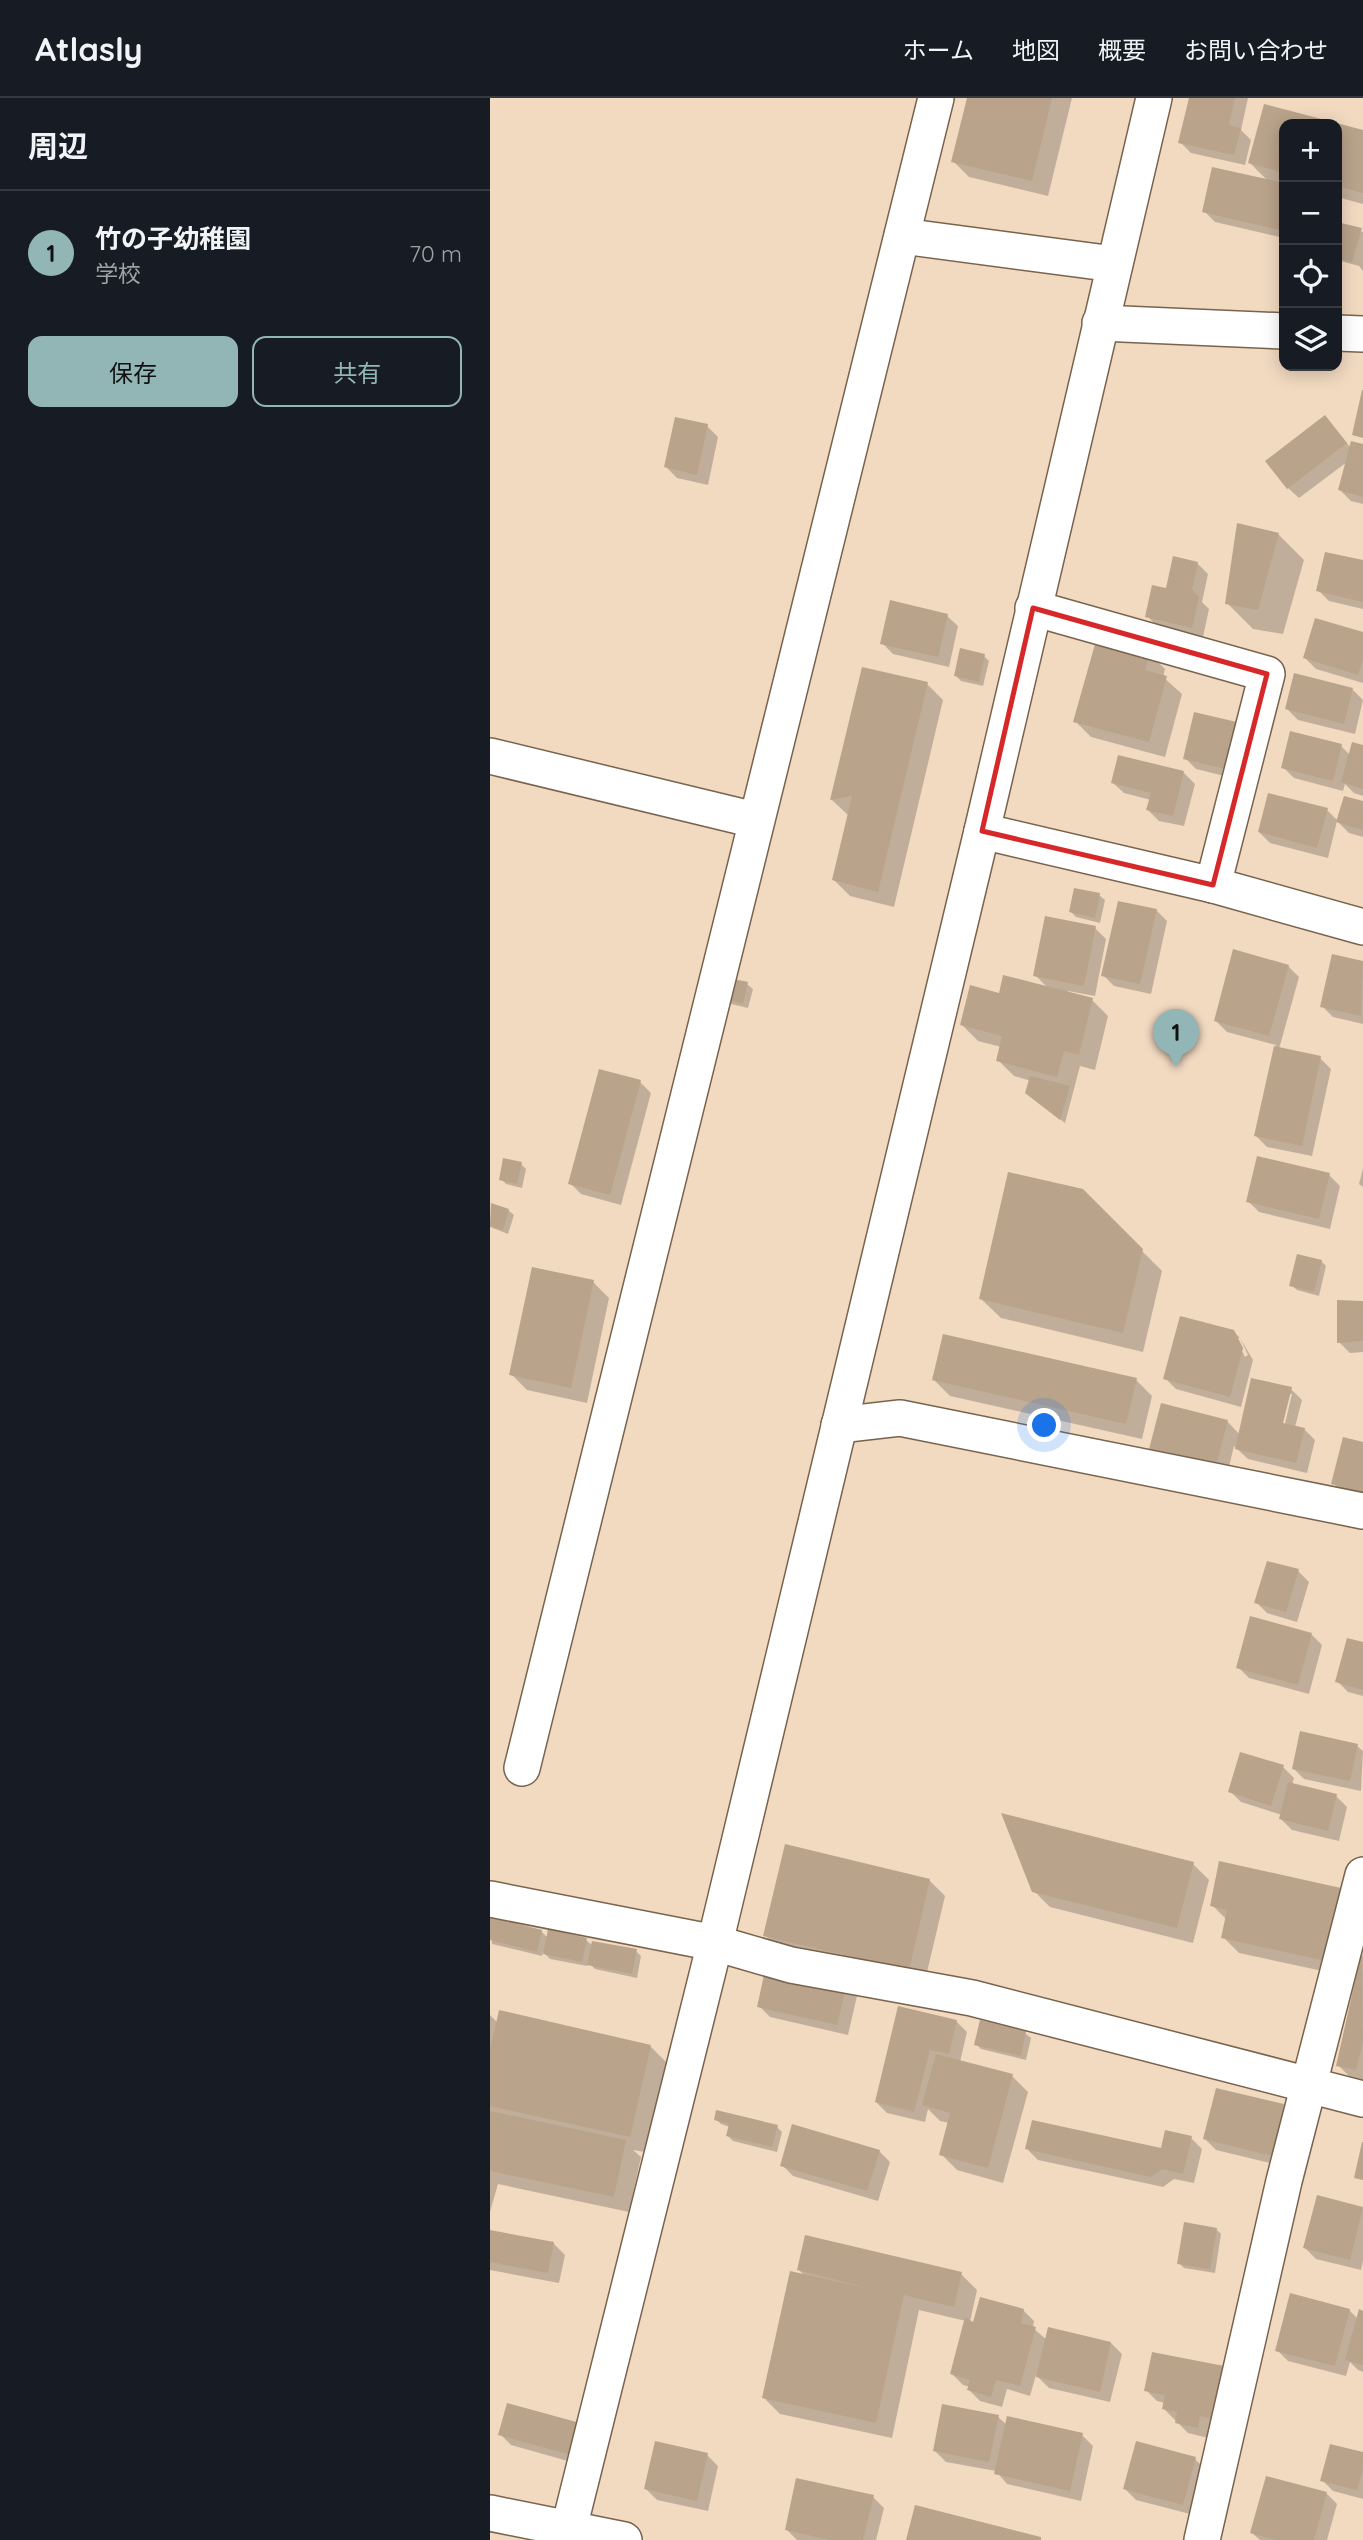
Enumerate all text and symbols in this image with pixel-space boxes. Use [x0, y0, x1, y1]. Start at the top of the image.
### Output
text: Atlasly [35, 28, 143, 69]
text: ホーム [903, 35, 974, 65]
text: 地図 [1012, 35, 1060, 65]
text: 概要 [1098, 35, 1146, 65]
text: お問い合わせ [1184, 35, 1328, 65]
map controls [1279, 119, 1342, 371]
button: + [1279, 119, 1342, 182]
text: 周辺 [28, 127, 88, 165]
button: − [1279, 182, 1342, 245]
text: 竹の子幼稚園 [95, 222, 251, 255]
text: 1 [47, 239, 55, 268]
text: 70 m [409, 239, 462, 268]
button: locate [1279, 245, 1342, 308]
text: 学校 [95, 259, 141, 288]
button: layers [1279, 308, 1342, 371]
button: 保存 [28, 336, 238, 407]
button: 共有 [252, 336, 462, 407]
pin: 1 [1153, 1009, 1199, 1067]
your location [1027, 1408, 1061, 1442]

